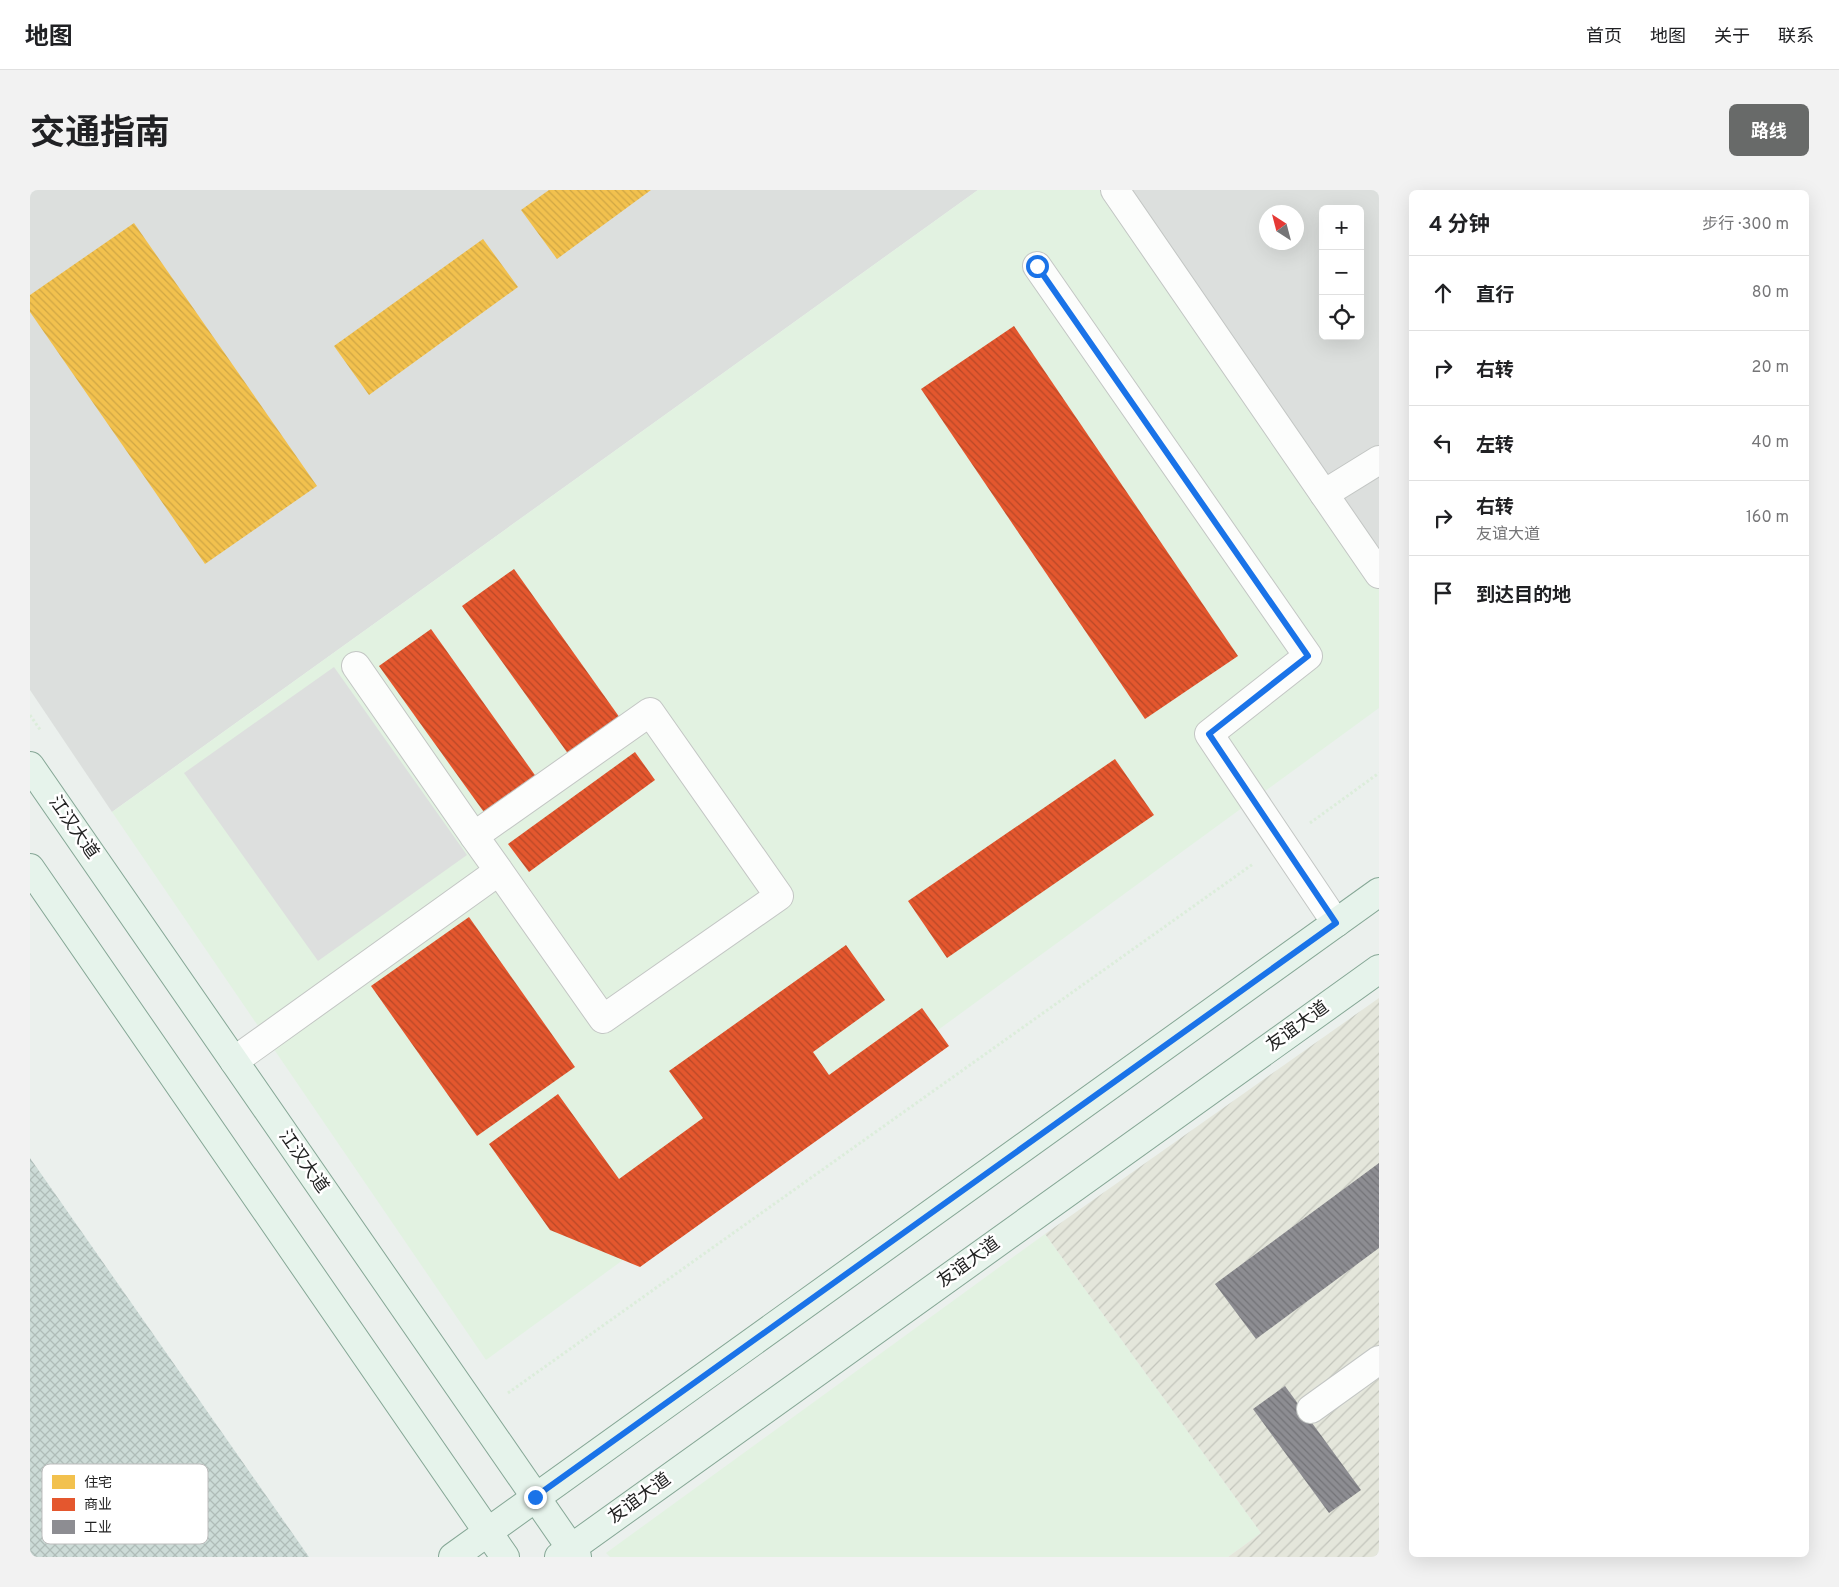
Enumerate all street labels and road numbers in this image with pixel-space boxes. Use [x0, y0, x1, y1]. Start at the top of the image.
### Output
street label: 江汉大道 [43, 792, 103, 864]
street label: 友谊大道 [1262, 997, 1334, 1057]
street label: 江汉大道 [273, 1126, 333, 1198]
street label: 友谊大道 [933, 1233, 1005, 1293]
street label: 友谊大道 [604, 1469, 676, 1529]

